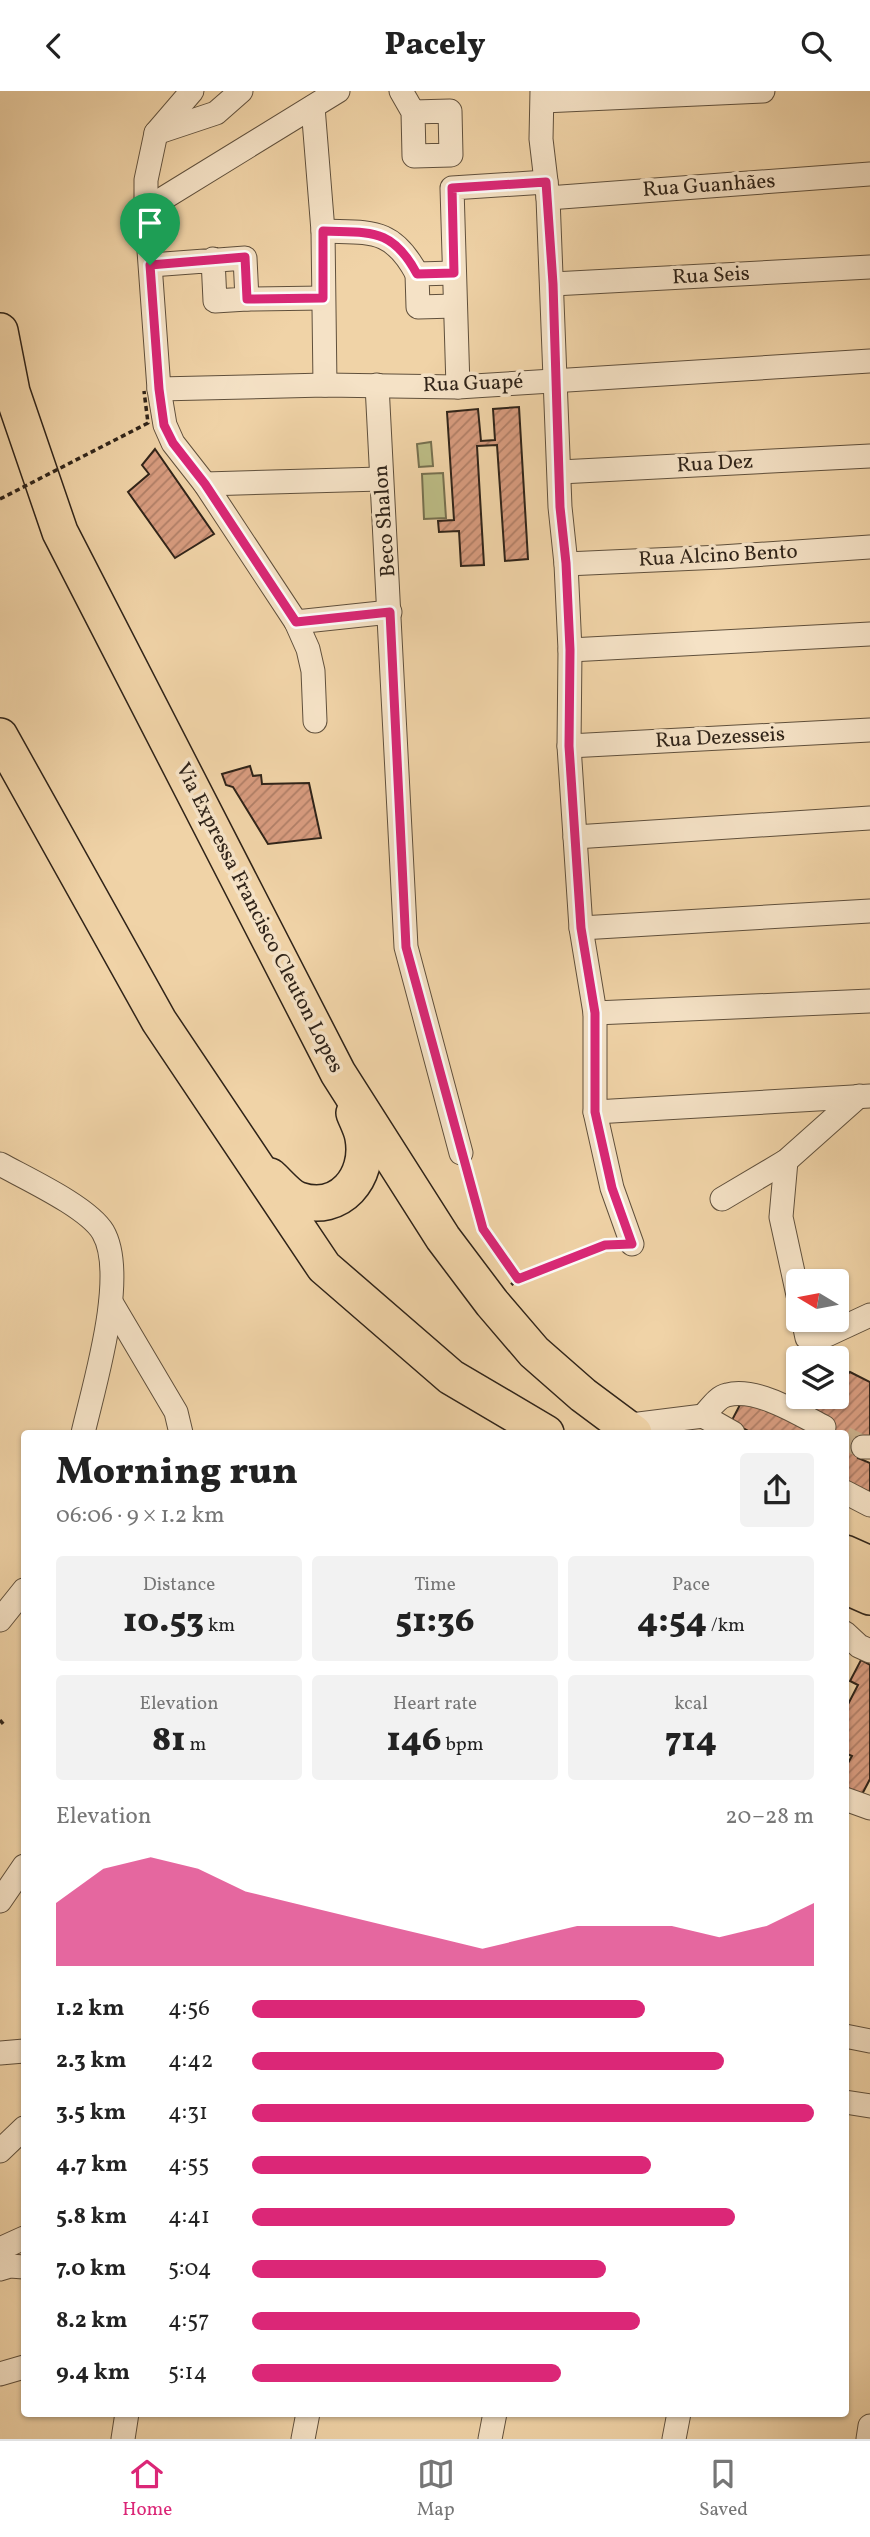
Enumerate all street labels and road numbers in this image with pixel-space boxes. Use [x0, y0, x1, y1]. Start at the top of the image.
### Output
street label: Rua Guanhães [642, 167, 776, 205]
street label: Rua Seis [671, 259, 751, 293]
street label: Rua Guapé [422, 368, 524, 400]
street label: Rua Dez [676, 448, 754, 480]
street label: Beco Shalon [367, 464, 403, 578]
street label: Rua Alcino Bento [638, 537, 798, 575]
street label: Rua Dezesseis [654, 720, 786, 756]
street label: Via Expressa Francisco Cleuton Lopes [168, 758, 350, 1078]

